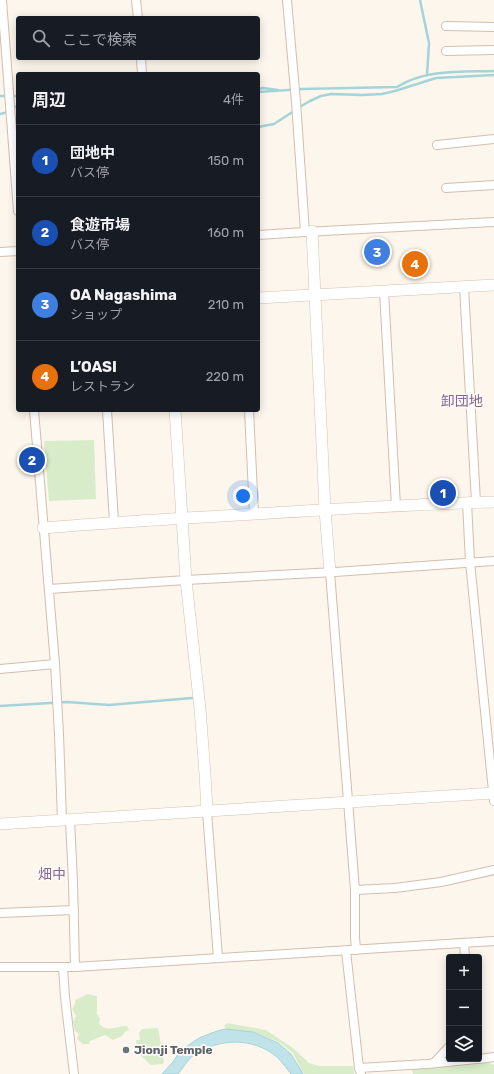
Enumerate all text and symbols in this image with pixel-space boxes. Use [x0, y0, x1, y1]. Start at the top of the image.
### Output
search box [16, 16, 260, 60]
icon: search [30, 27, 52, 49]
text: ここで検索 [62, 31, 137, 49]
text: 周辺 [32, 90, 66, 110]
text: 4件 [223, 92, 244, 107]
text: 団地中 [70, 144, 115, 162]
text: 1 [42, 153, 48, 168]
text: 150 m [208, 153, 244, 168]
text: バス停 [70, 165, 109, 180]
text: 食遊市場 [70, 216, 130, 234]
text: 2 [41, 225, 49, 240]
text: 160 m [208, 225, 244, 240]
text: バス停 [70, 237, 109, 252]
pin: 3 [364, 237, 390, 267]
pin: 4 [402, 249, 428, 279]
text: OA Nagashima [70, 286, 177, 304]
text: 3 [41, 297, 49, 312]
text: 210 m [208, 297, 244, 312]
text: ショップ [70, 307, 122, 322]
text: L’OASI [70, 358, 117, 376]
text: 4 [41, 369, 49, 384]
text: 220 m [206, 369, 244, 384]
text: レストラン [70, 379, 135, 394]
district label: 卸団地 [441, 393, 483, 410]
pin: 2 [19, 445, 45, 475]
pin: 1 [430, 478, 456, 508]
your location [233, 486, 253, 506]
district label: 畑中 [38, 866, 66, 883]
map controls [446, 954, 482, 1062]
button: + [446, 954, 482, 990]
button: − [446, 990, 482, 1026]
button: layers [446, 1026, 482, 1062]
place label: Jionji Temple [134, 1043, 213, 1057]
marker: Jionji Temple [121, 1045, 131, 1055]

